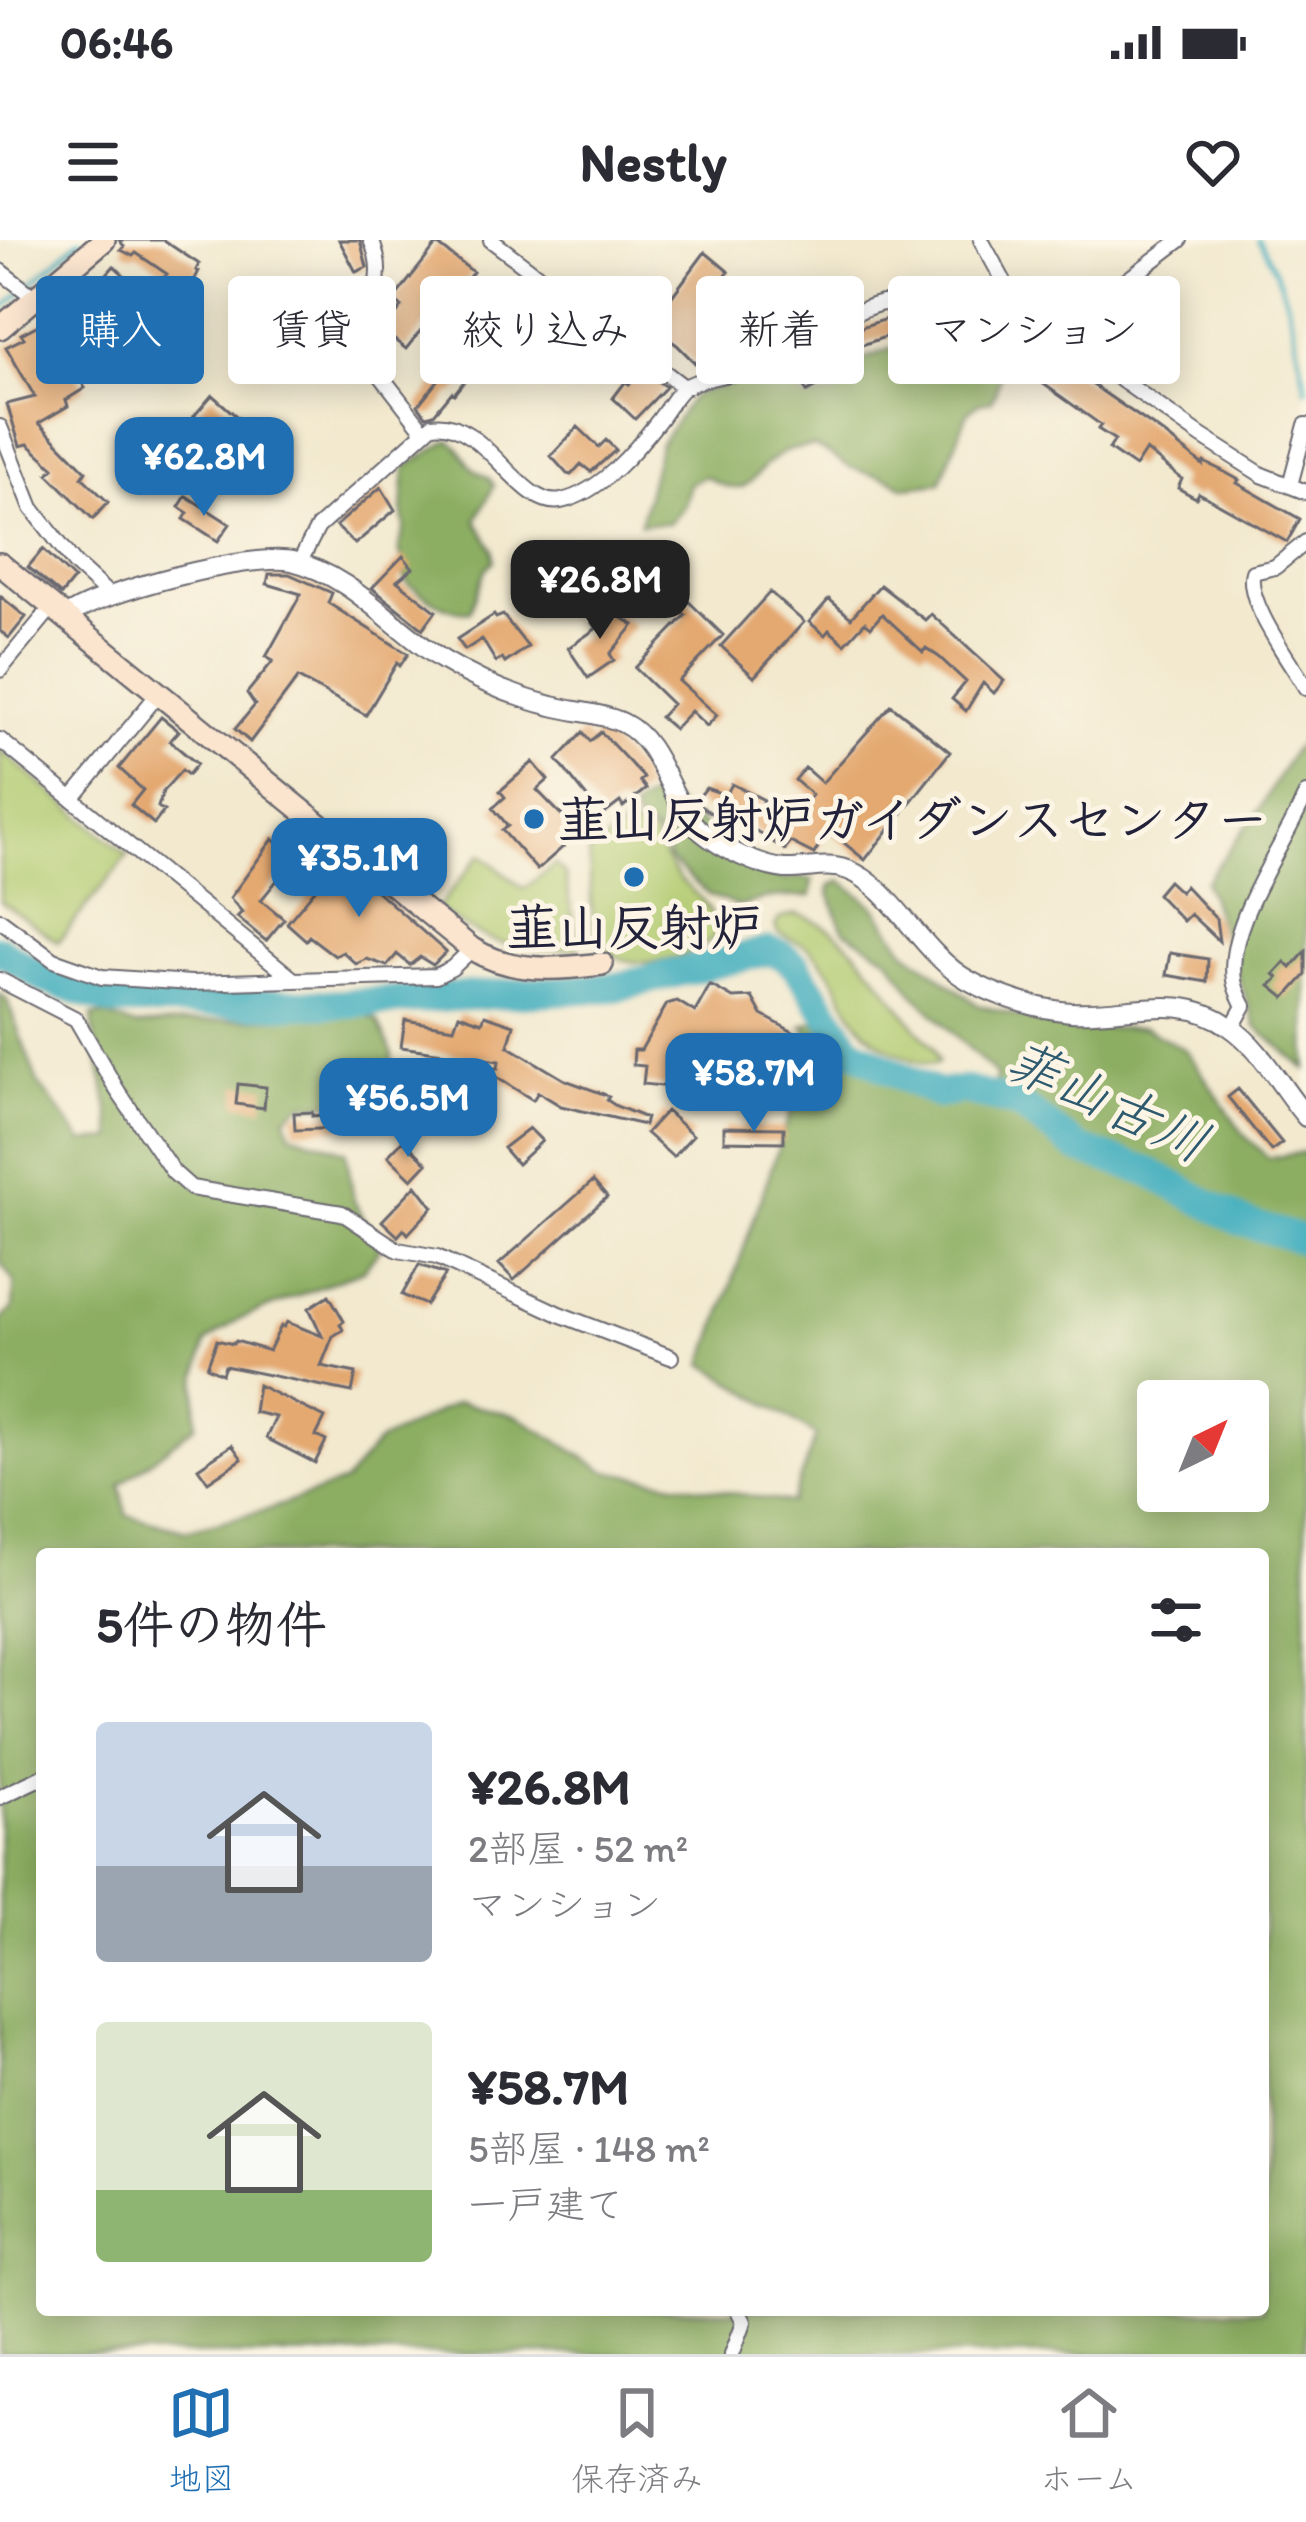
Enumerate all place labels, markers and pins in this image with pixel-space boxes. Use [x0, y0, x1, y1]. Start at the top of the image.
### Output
pin: ¥62.8M [106, 417, 302, 519]
pin: ¥26.8M [502, 540, 698, 642]
place label: 韮山反射炉ガイダンスセンター [558, 789, 1268, 850]
marker: 韮山反射炉ガイダンスセンター [521, 806, 547, 832]
pin: ¥35.1M [261, 818, 457, 920]
marker: 韮山反射炉 [621, 864, 647, 890]
place label: 韮山反射炉 [506, 897, 762, 958]
pin: ¥58.7M [656, 1033, 852, 1135]
pin: ¥56.5M [310, 1058, 506, 1160]

